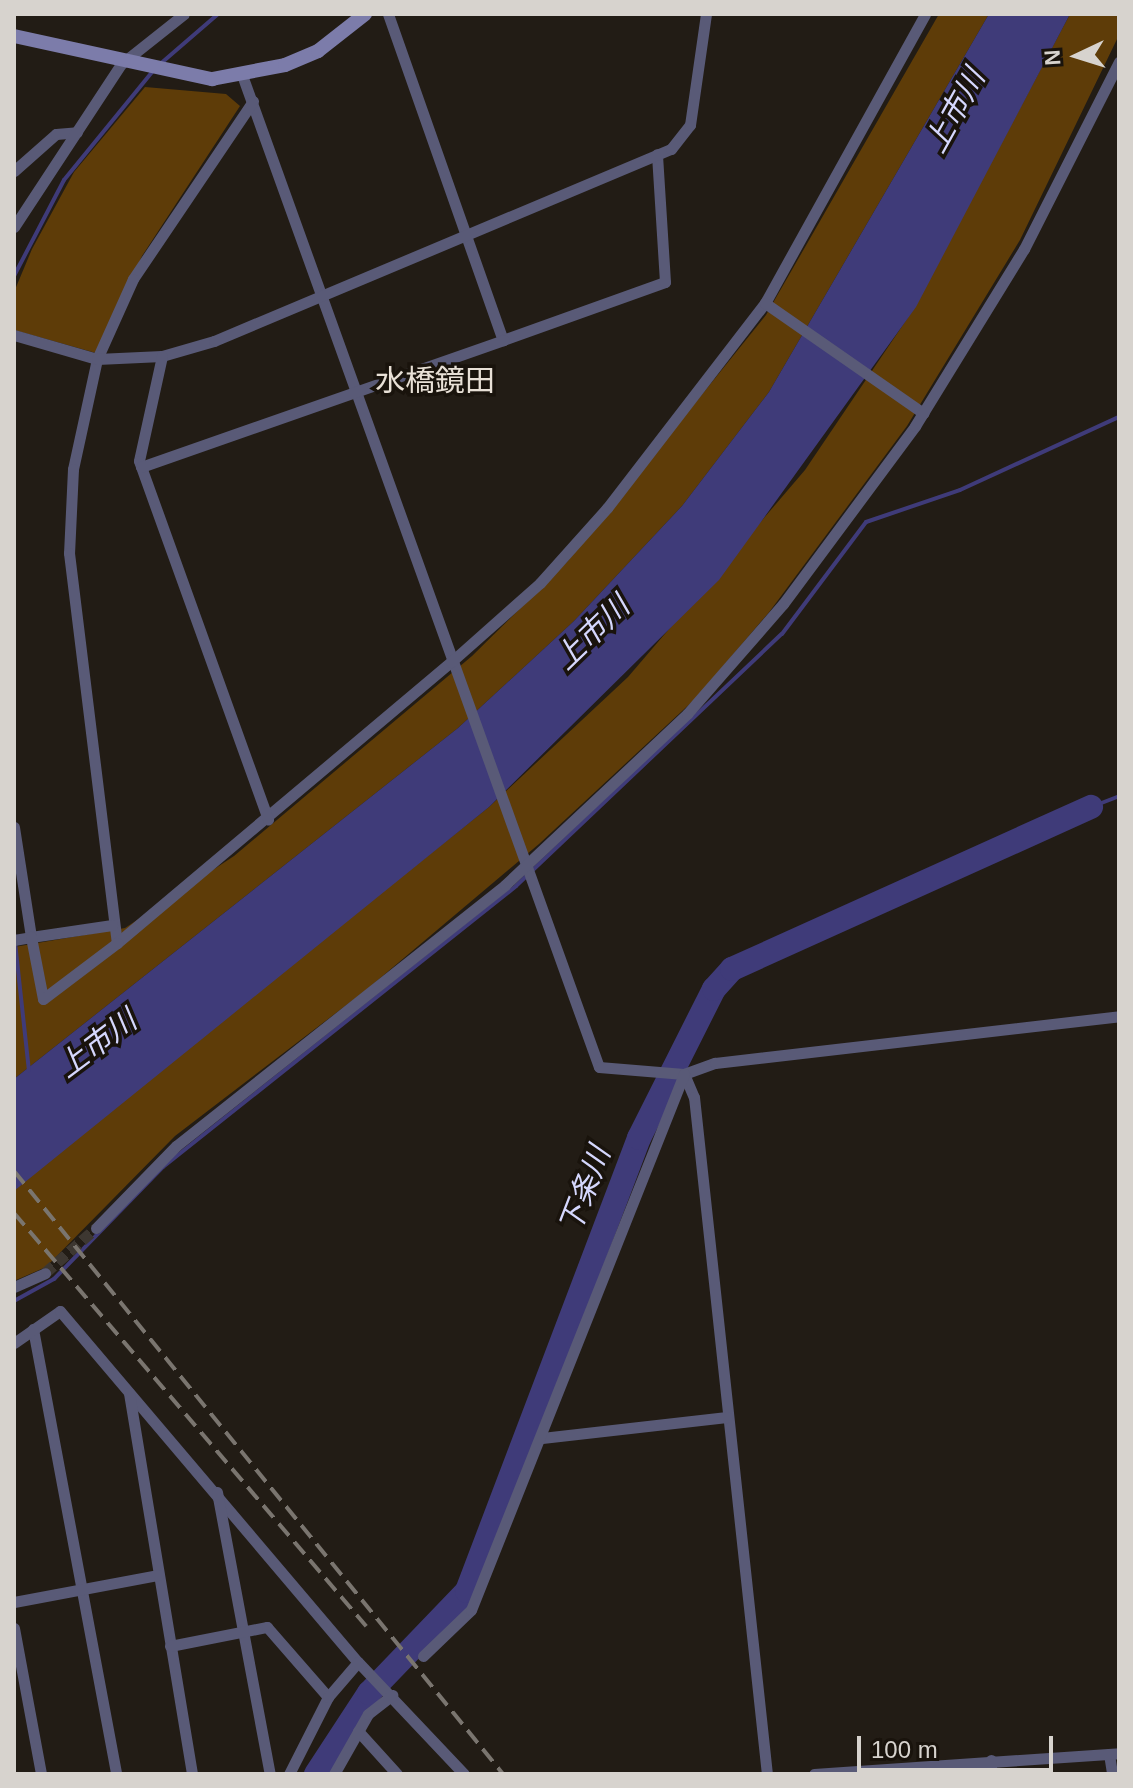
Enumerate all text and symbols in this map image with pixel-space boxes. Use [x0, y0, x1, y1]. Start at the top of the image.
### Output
north arrow [1037, 16, 1117, 96]
text: N [1040, 49, 1066, 67]
water label: 上市川 [917, 63, 993, 159]
district label: 水橋鏡田 [375, 363, 495, 399]
water label: 上市川 [547, 589, 637, 677]
water label: 上市川 [50, 1003, 144, 1085]
water label: 下条川 [552, 1142, 618, 1238]
scale bar [861, 1720, 1057, 1770]
text: 100 m [871, 1736, 938, 1763]

